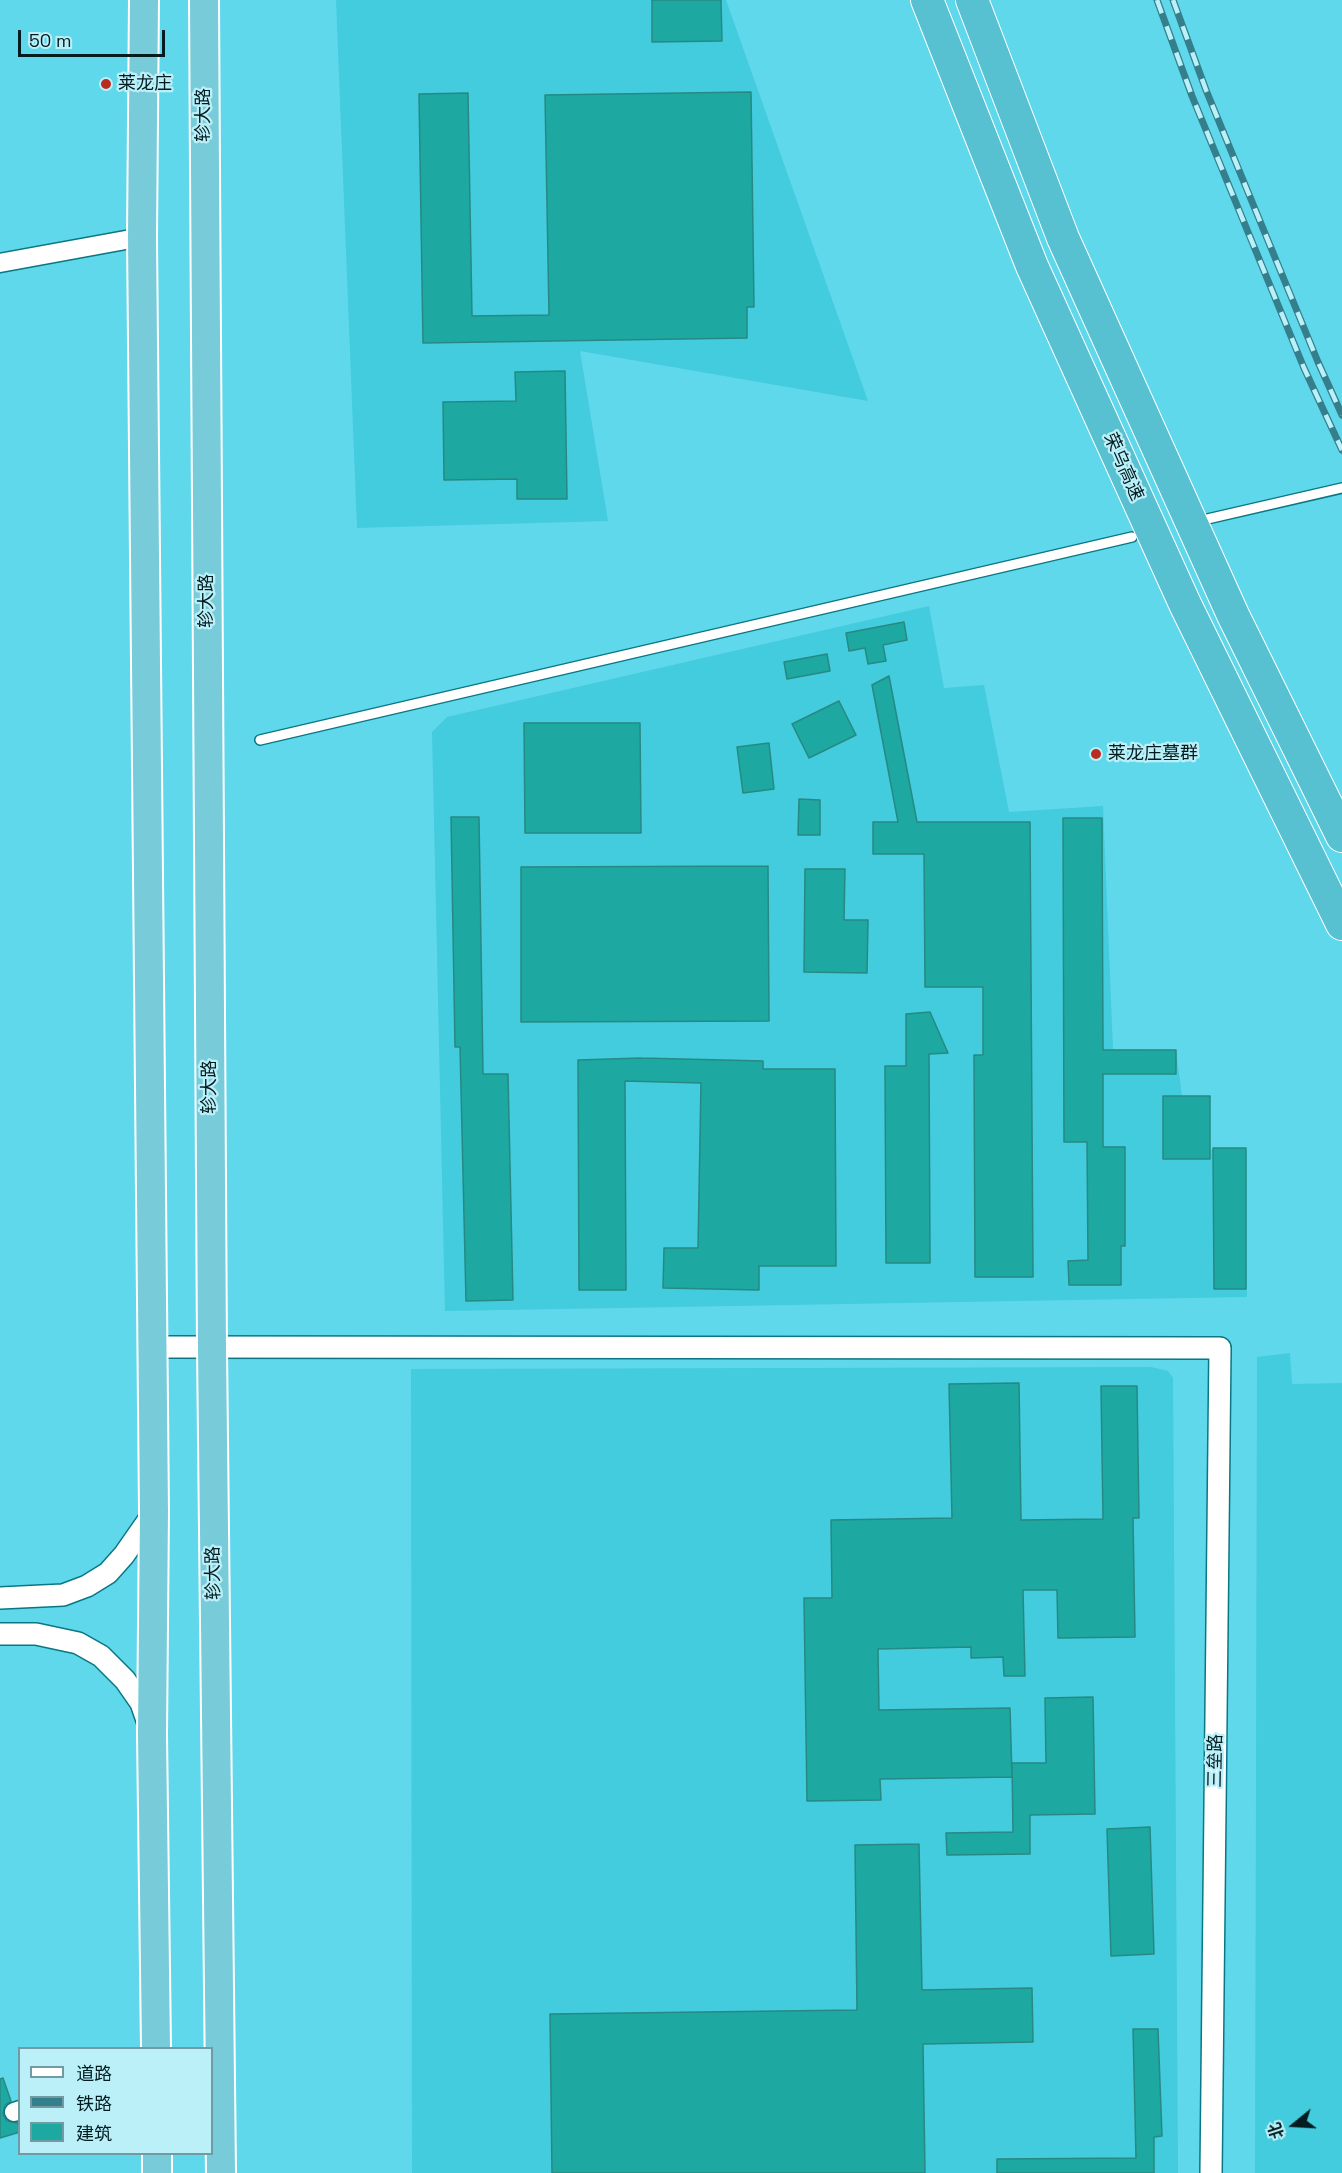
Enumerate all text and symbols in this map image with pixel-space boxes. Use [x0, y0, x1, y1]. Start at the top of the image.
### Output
scale bar [21, 18, 168, 56]
text: 50 m [29, 29, 71, 52]
place label: 莱龙庄 [118, 73, 172, 95]
marker: 莱龙庄 [99, 77, 113, 91]
street label: 轸大路 [193, 88, 215, 142]
street label: 荣乌高速 [1098, 430, 1148, 504]
street label: 轸大路 [196, 574, 218, 628]
place label: 莱龙庄墓群 [1108, 743, 1198, 765]
marker: 莱龙庄墓群 [1089, 747, 1103, 761]
street label: 轸大路 [199, 1060, 221, 1114]
street label: 轸大路 [203, 1546, 225, 1600]
street label: 三垒路 [1205, 1734, 1227, 1788]
legend [18, 2047, 213, 2155]
text: 道路 [76, 2062, 112, 2085]
text: 铁路 [76, 2092, 112, 2115]
north arrow [1264, 2095, 1324, 2155]
text: 北 [1264, 2120, 1289, 2142]
text: 建筑 [76, 2122, 112, 2145]

